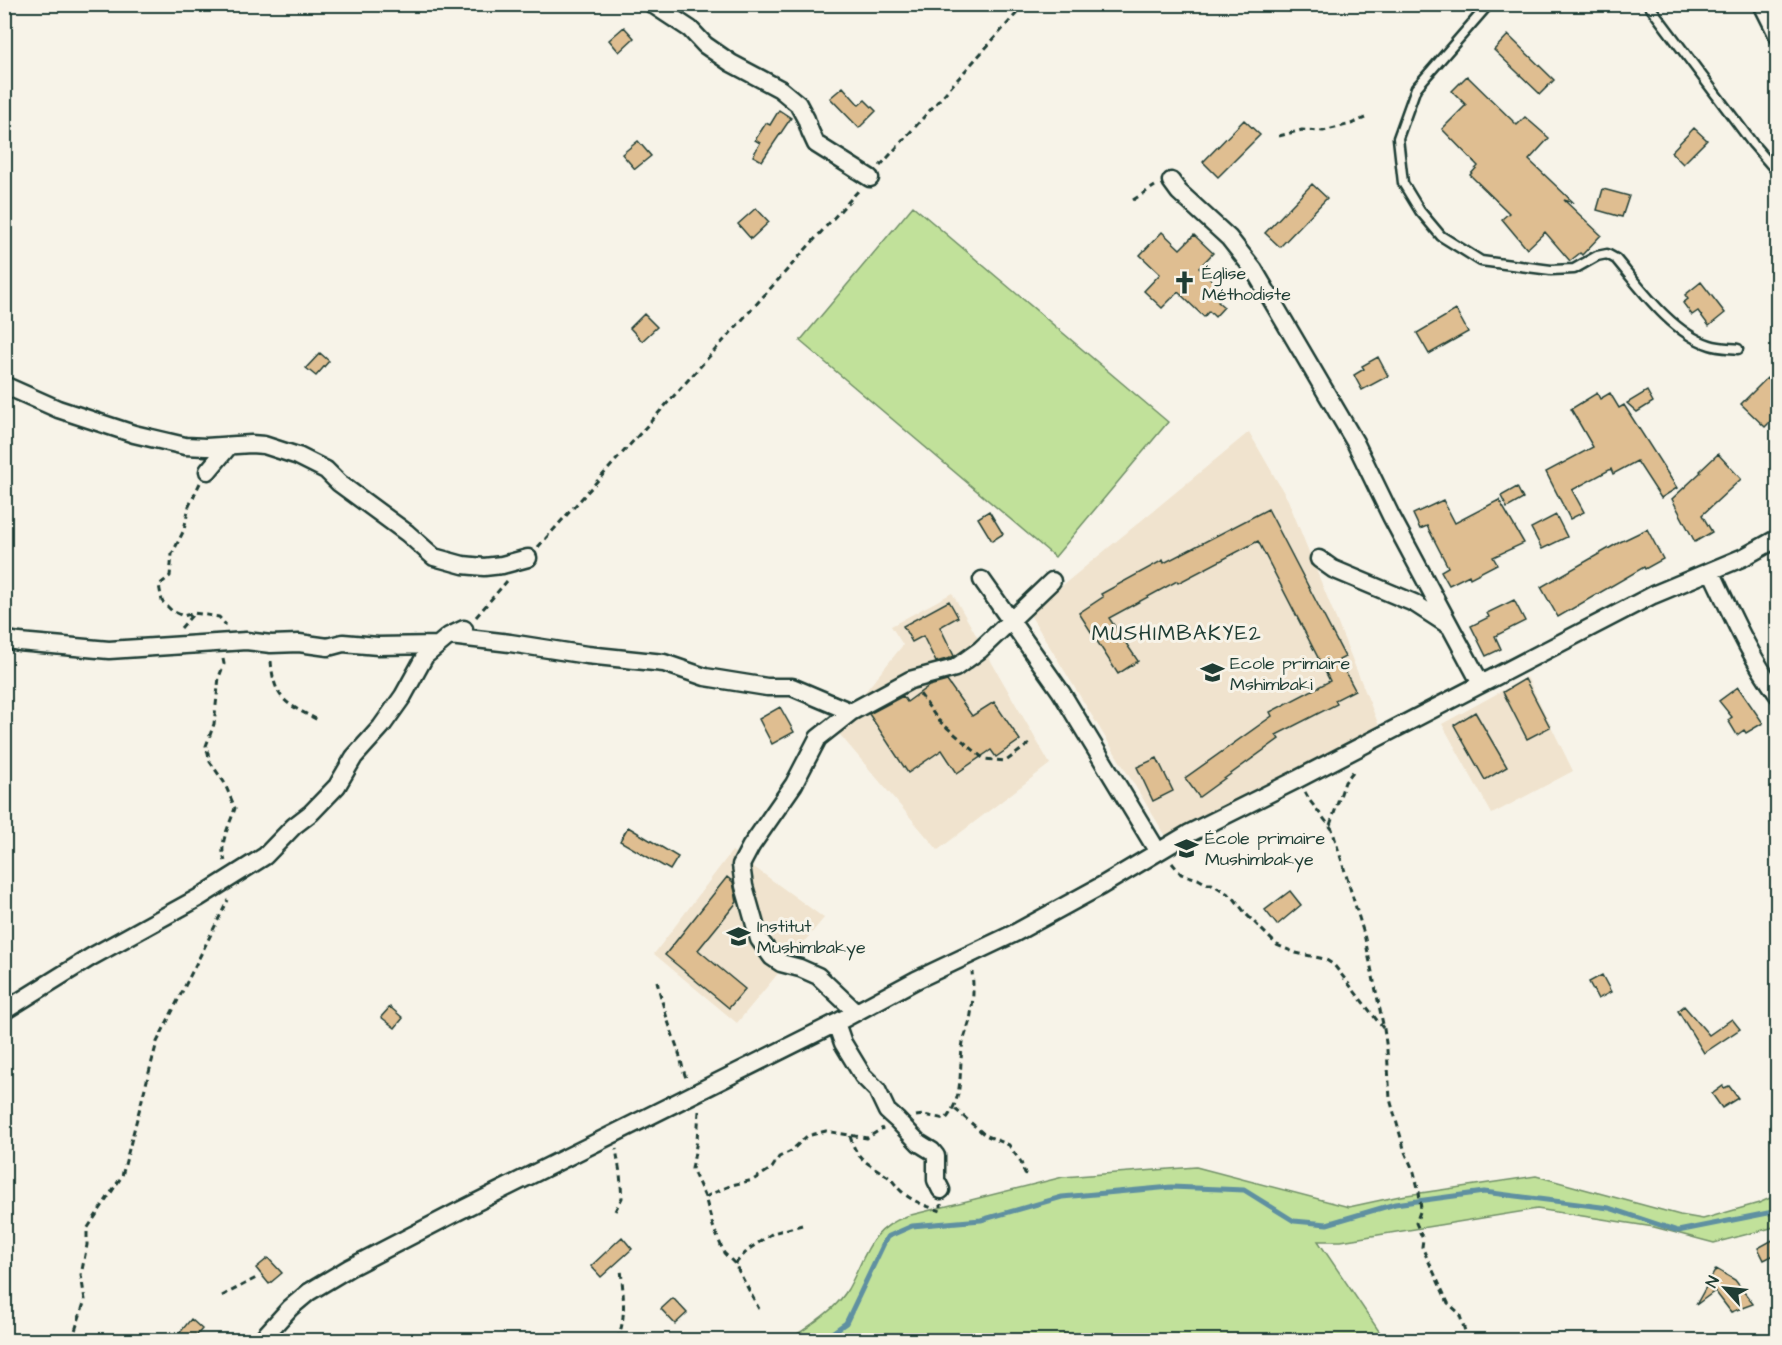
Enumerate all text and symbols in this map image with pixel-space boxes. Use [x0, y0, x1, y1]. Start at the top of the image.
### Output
place label: Église Méthodiste [1202, 261, 1291, 307]
church icon: Église Méthodiste [1171, 270, 1197, 296]
district label: MUSHIMBAKYE2 [1092, 619, 1262, 648]
place label: Ecole primaire Mshimbaki [1230, 651, 1350, 697]
school or university icon: Ecole primaire Mshimbaki [1199, 660, 1225, 686]
place label: École primaire Mushimbakye [1205, 826, 1325, 873]
school or university icon: École primaire Mushimbakye [1174, 835, 1200, 861]
place label: Institut Mushimbakye [757, 914, 866, 961]
school or university icon: Institut Mushimbakye [726, 923, 752, 949]
north arrow [1695, 1258, 1755, 1318]
text: N [1700, 1272, 1725, 1291]

